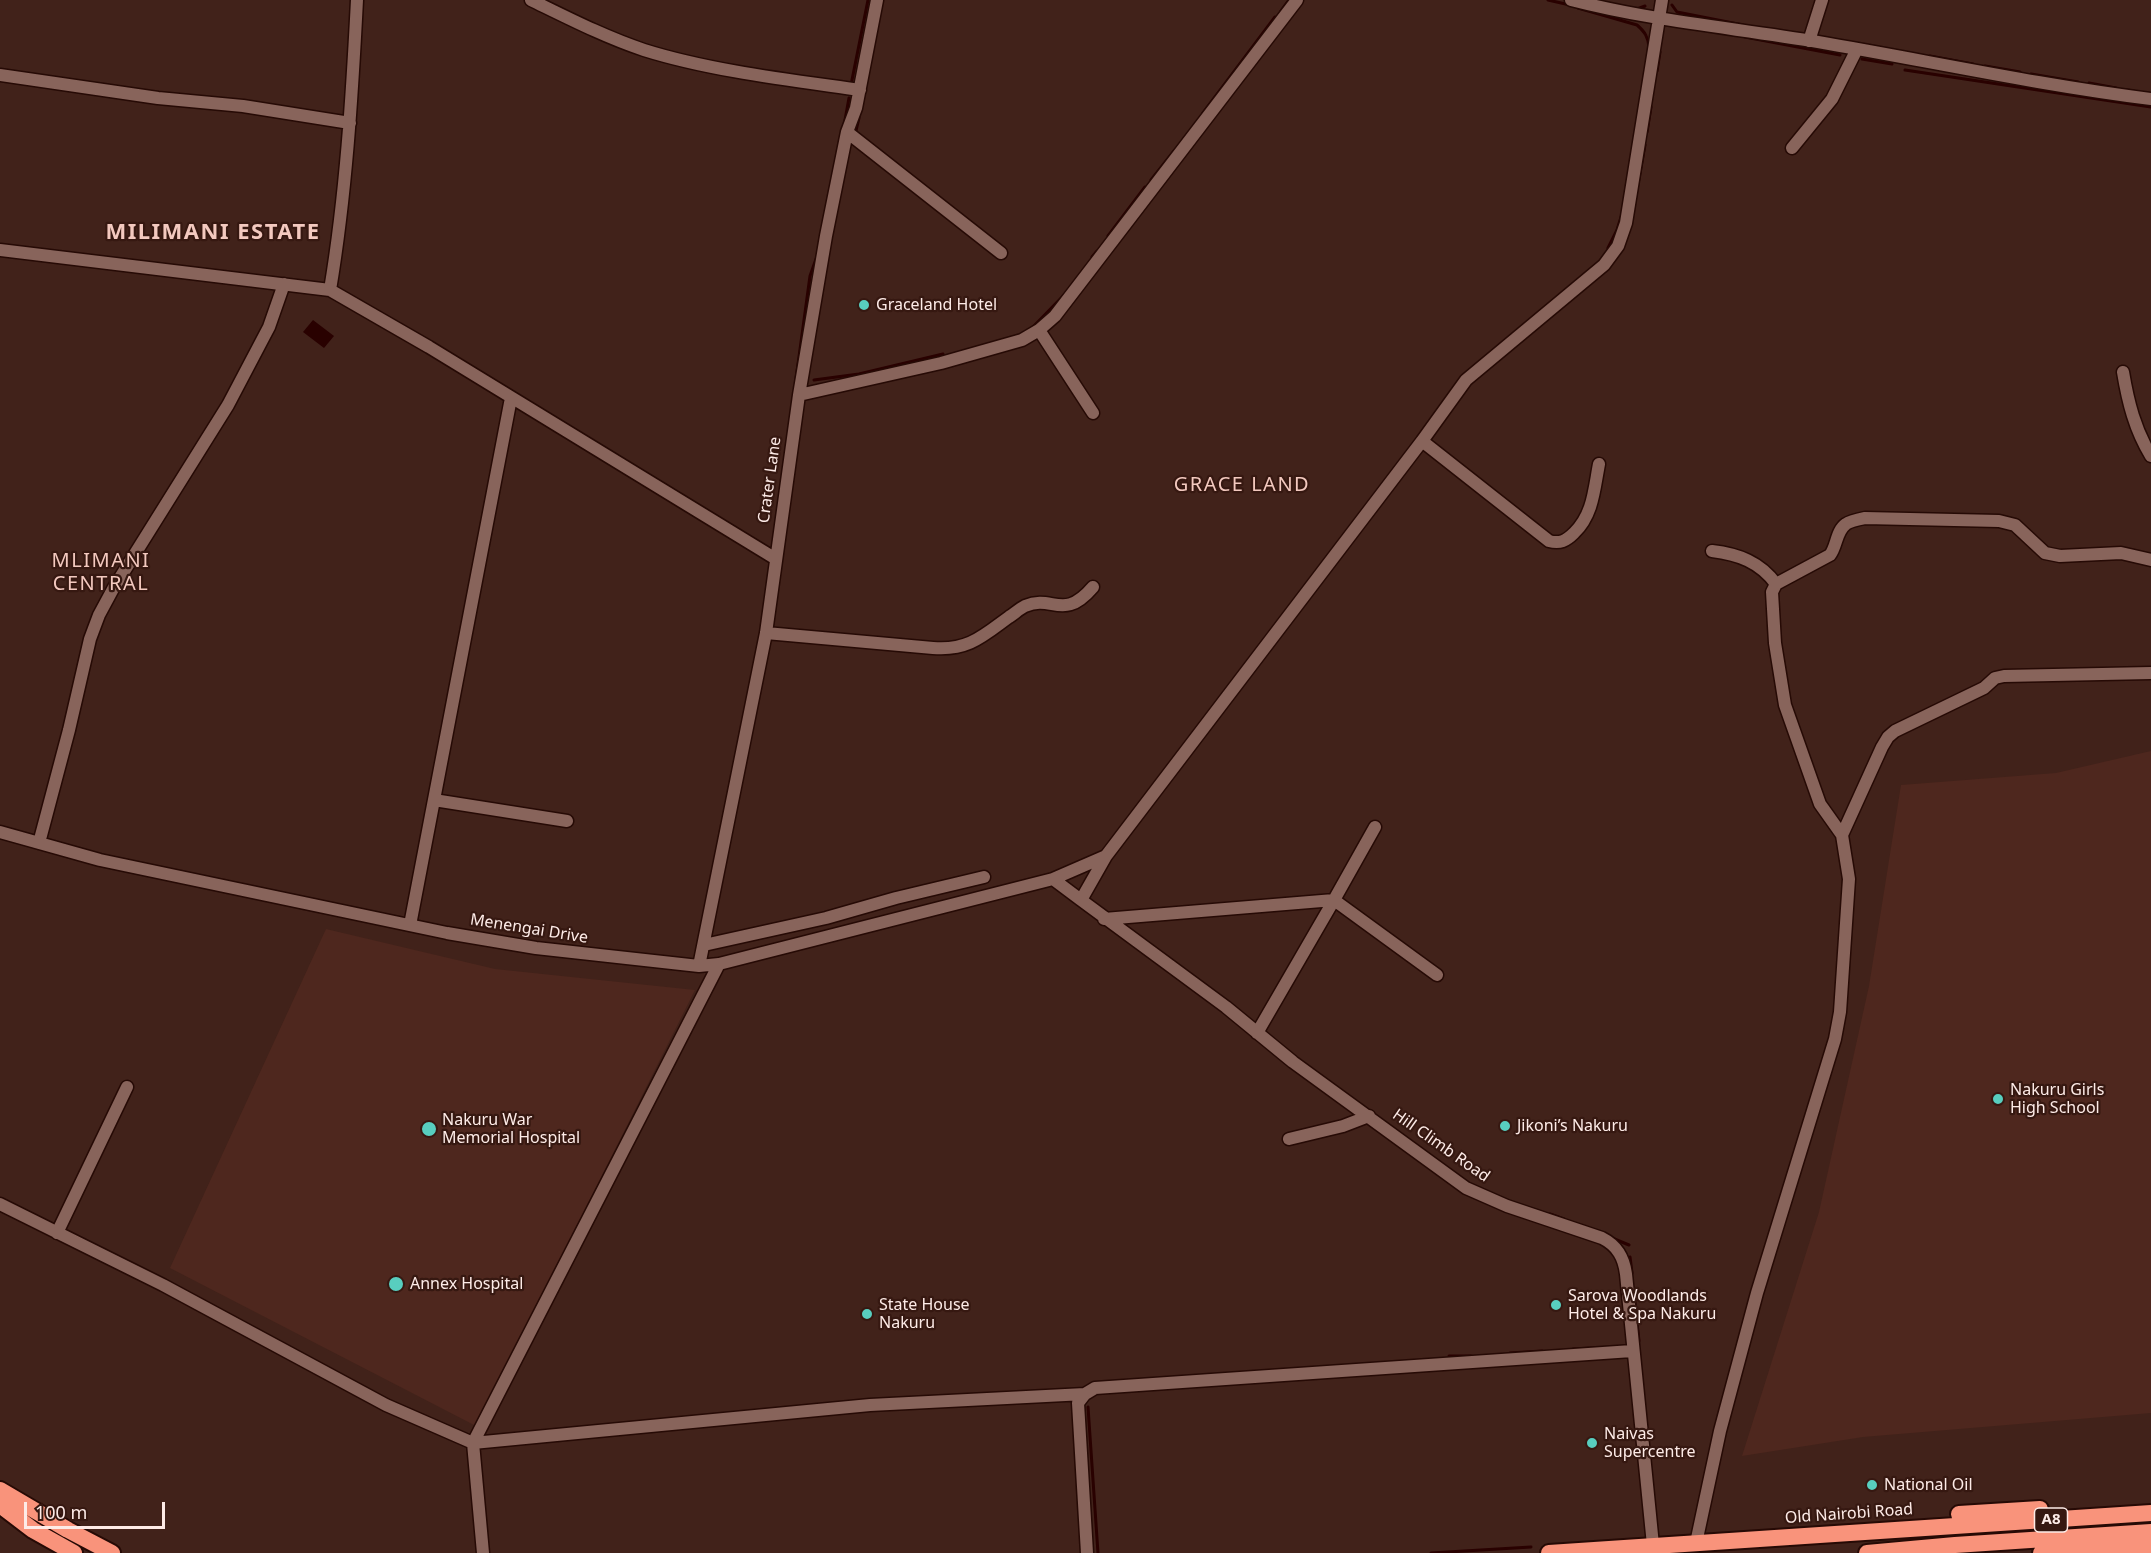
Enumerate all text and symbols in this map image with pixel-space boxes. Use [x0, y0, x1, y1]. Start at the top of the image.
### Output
district label: MILIMANI ESTATE [105, 220, 321, 246]
place label: Graceland Hotel [876, 295, 997, 315]
marker: Graceland Hotel [857, 298, 871, 312]
street label: Crater Lane [754, 435, 786, 525]
district label: GRACE LAND [1174, 473, 1310, 497]
district label: MLIMANI CENTRAL [52, 549, 150, 596]
street label: Menengai Drive [469, 910, 589, 948]
place label: Nakuru Girls High School [2010, 1080, 2104, 1118]
marker: Nakuru Girls High School [1991, 1092, 2005, 1106]
street label: Hill Climb Road [1389, 1105, 1493, 1187]
place label: Nakuru War Memorial Hospital [442, 1110, 580, 1148]
place label: Jikoni’s Nakuru [1517, 1116, 1628, 1136]
marker: Jikoni’s Nakuru [1498, 1119, 1512, 1133]
marker: Nakuru War Memorial Hospital [420, 1120, 438, 1138]
place label: Annex Hospital [410, 1274, 523, 1294]
marker: Annex Hospital [387, 1275, 405, 1293]
place label: Sarova Woodlands Hotel & Spa Nakuru [1568, 1286, 1716, 1324]
place label: State House Nakuru [879, 1295, 970, 1333]
marker: Sarova Woodlands Hotel & Spa Nakuru [1549, 1298, 1563, 1312]
marker: State House Nakuru [860, 1307, 874, 1321]
place label: Naivas Supercentre [1604, 1424, 1696, 1462]
marker: Naivas Supercentre [1585, 1436, 1599, 1450]
place label: National Oil [1884, 1475, 1973, 1495]
marker: National Oil [1865, 1478, 1879, 1492]
scale bar [27, 1490, 168, 1528]
text: 100 m [35, 1500, 87, 1524]
street label: Old Nairobi Road [1784, 1500, 1914, 1528]
road number: A8 [2034, 1508, 2068, 1532]

